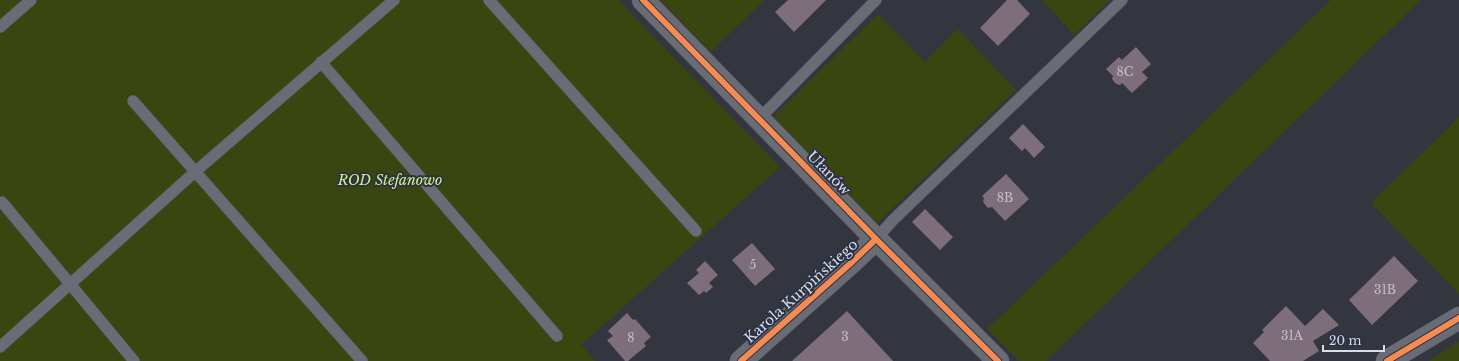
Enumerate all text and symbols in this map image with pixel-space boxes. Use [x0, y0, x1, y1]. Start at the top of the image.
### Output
house number: 8C [1117, 64, 1133, 79]
street label: Ułanów [803, 147, 855, 199]
park label: ROD Stefanowo [337, 171, 442, 189]
house number: 8B [997, 190, 1013, 205]
street label: Karola Kurpińskiego [741, 235, 861, 347]
house number: 5 [750, 257, 757, 272]
house number: 31B [1374, 282, 1396, 297]
scale bar [1323, 327, 1384, 353]
house number: 31A [1281, 328, 1304, 343]
house number: 3 [841, 329, 849, 344]
house number: 8 [627, 330, 635, 345]
text: 20 m [1329, 333, 1361, 348]

